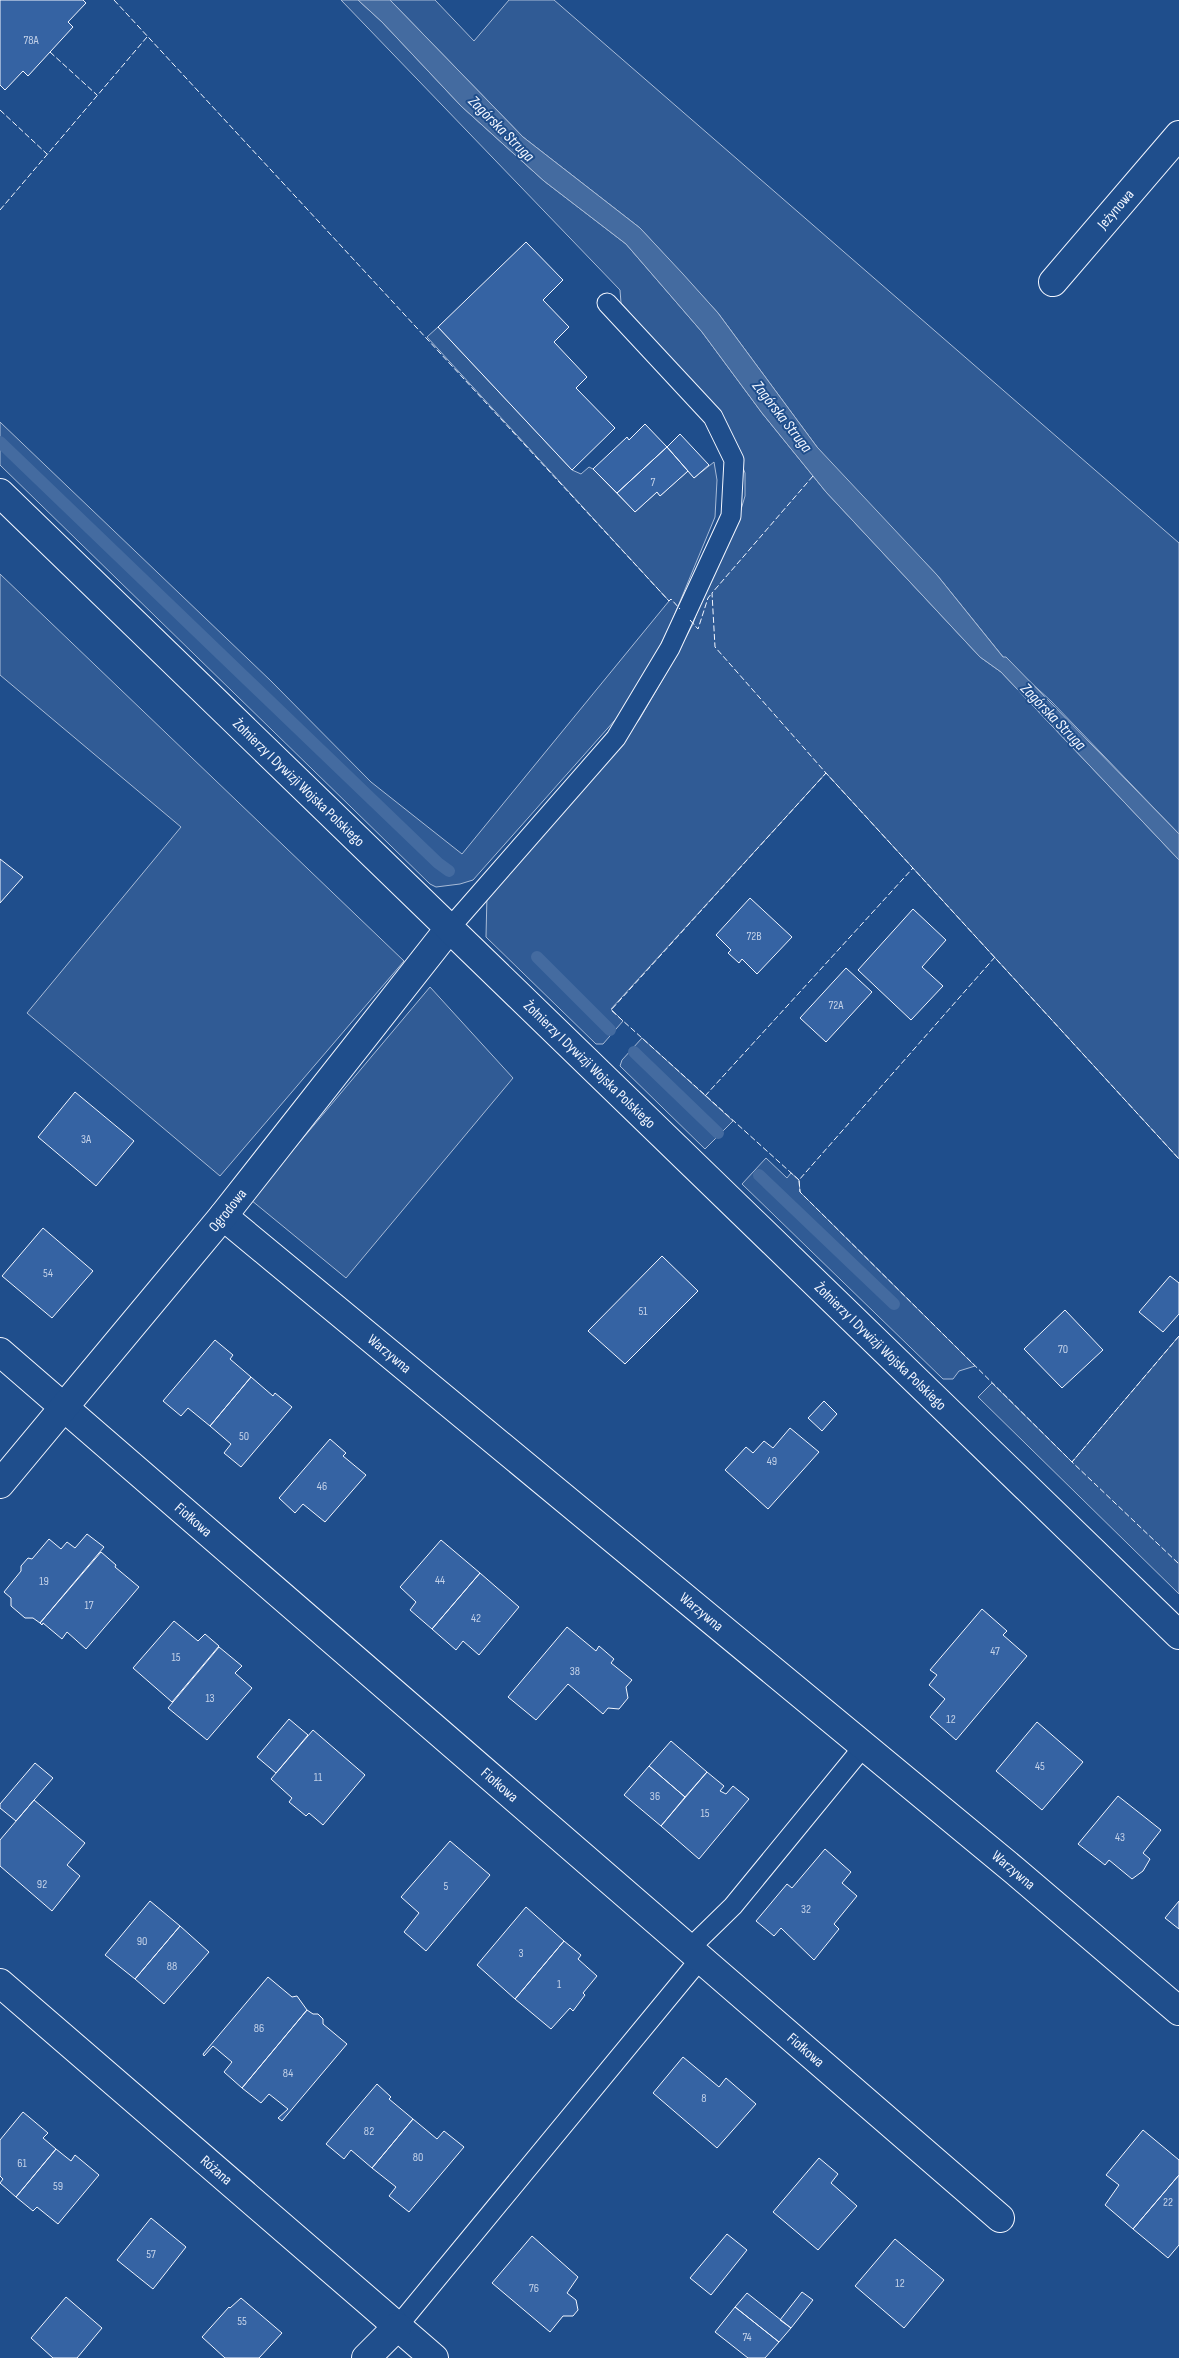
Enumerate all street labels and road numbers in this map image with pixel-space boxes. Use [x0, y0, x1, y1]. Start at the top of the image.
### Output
street label: Jeżynowa [1093, 185, 1138, 234]
street label: Żołnierzy I Dywizji Wojska Polskiego [228, 715, 368, 851]
street label: Żołnierzy I Dywizji Wojska Polskiego [519, 996, 659, 1133]
street label: Ogrodowa [205, 1185, 251, 1236]
street label: Żołnierzy I Dywizji Wojska Polskiego [810, 1278, 950, 1415]
street label: Warzywna [363, 1330, 415, 1378]
street label: Fiołkowa [171, 1499, 216, 1542]
street label: Warzywna [675, 1588, 727, 1636]
street label: Fiołkowa [477, 1764, 522, 1807]
street label: Warzywna [987, 1847, 1039, 1894]
street label: Fiołkowa [783, 2029, 828, 2072]
street label: Różana [196, 2151, 236, 2190]

